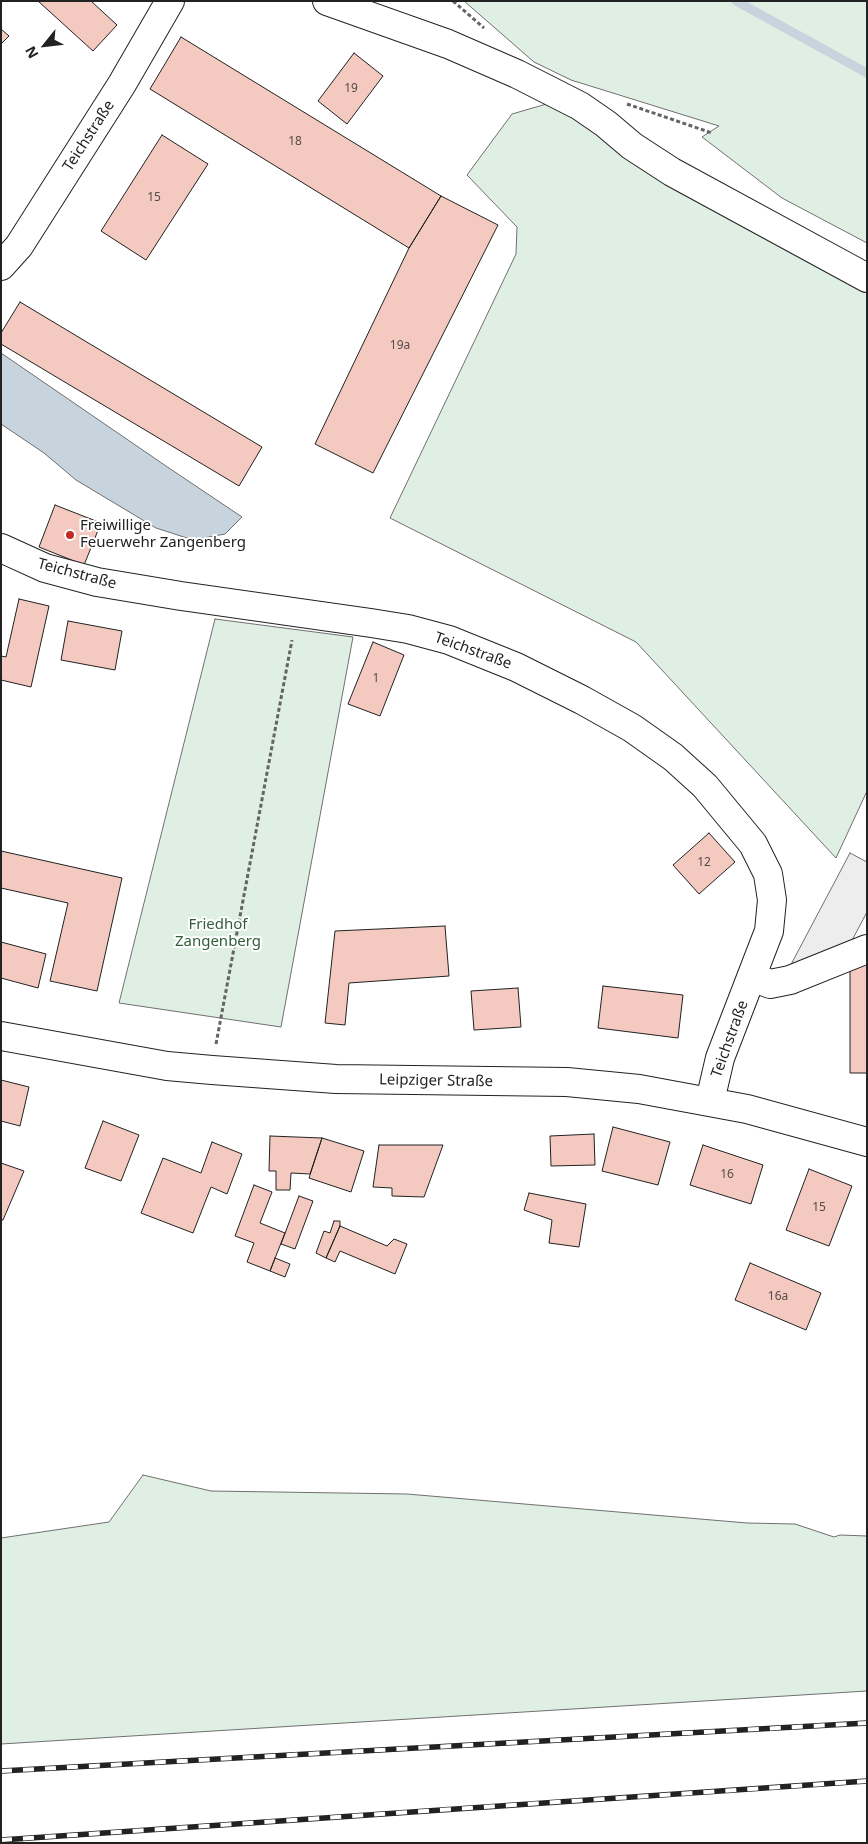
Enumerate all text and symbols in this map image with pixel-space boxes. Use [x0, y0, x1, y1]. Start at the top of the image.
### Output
north arrow [20, 20, 70, 70]
text: N [20, 43, 43, 62]
house number: 19 [344, 82, 358, 96]
street label: Teichstraße [59, 97, 119, 175]
house number: 18 [288, 135, 302, 149]
house number: 15 [147, 191, 161, 205]
house number: 19a [390, 339, 410, 353]
place label: Freiwillige Feuerwehr Zangenberg [80, 517, 246, 552]
marker: Freiwillige Feuerwehr Zangenberg [64, 529, 76, 541]
street label: Teichstraße [36, 555, 118, 593]
street label: Teichstraße [432, 629, 514, 673]
house number: 1 [373, 672, 379, 686]
house number: 12 [697, 856, 711, 870]
park label: Friedhof Zangenberg [175, 916, 261, 951]
street label: Teichstraße [708, 998, 752, 1080]
street label: Leipziger Straße [379, 1071, 493, 1091]
house number: 16 [720, 1168, 734, 1182]
house number: 15 [812, 1201, 826, 1215]
house number: 16a [768, 1290, 788, 1304]

